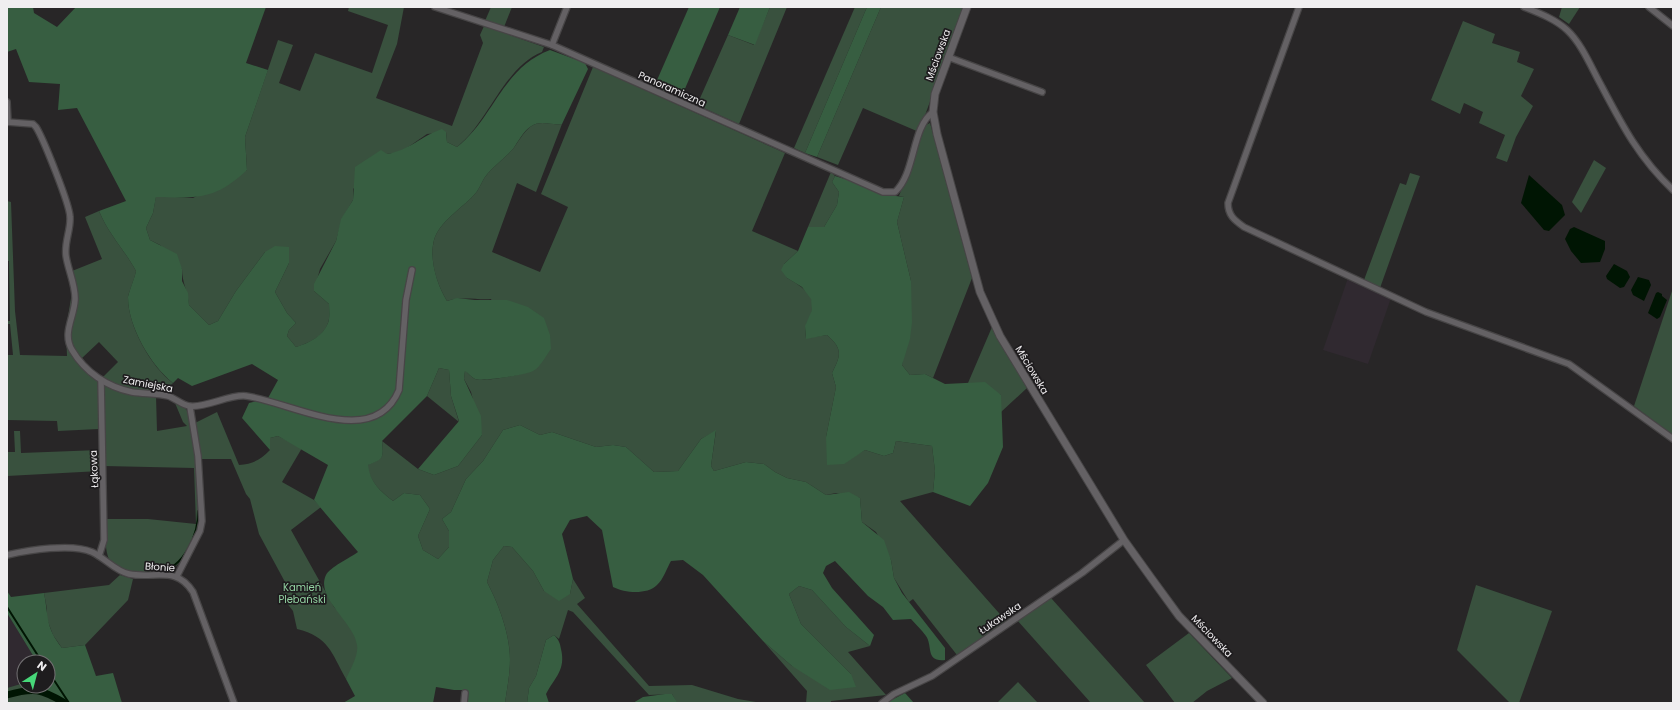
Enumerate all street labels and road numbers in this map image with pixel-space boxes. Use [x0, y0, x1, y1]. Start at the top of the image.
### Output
street label: Mściowska [922, 27, 954, 83]
street label: Panoramiczna [636, 67, 708, 111]
street label: Mściowska [1012, 343, 1052, 397]
street label: Zamiejska [122, 372, 174, 396]
street label: Łąkowa [86, 450, 102, 488]
street label: Błonie [144, 558, 176, 576]
street label: Łukawska [976, 598, 1024, 638]
street label: Mściowska [1188, 611, 1236, 661]

